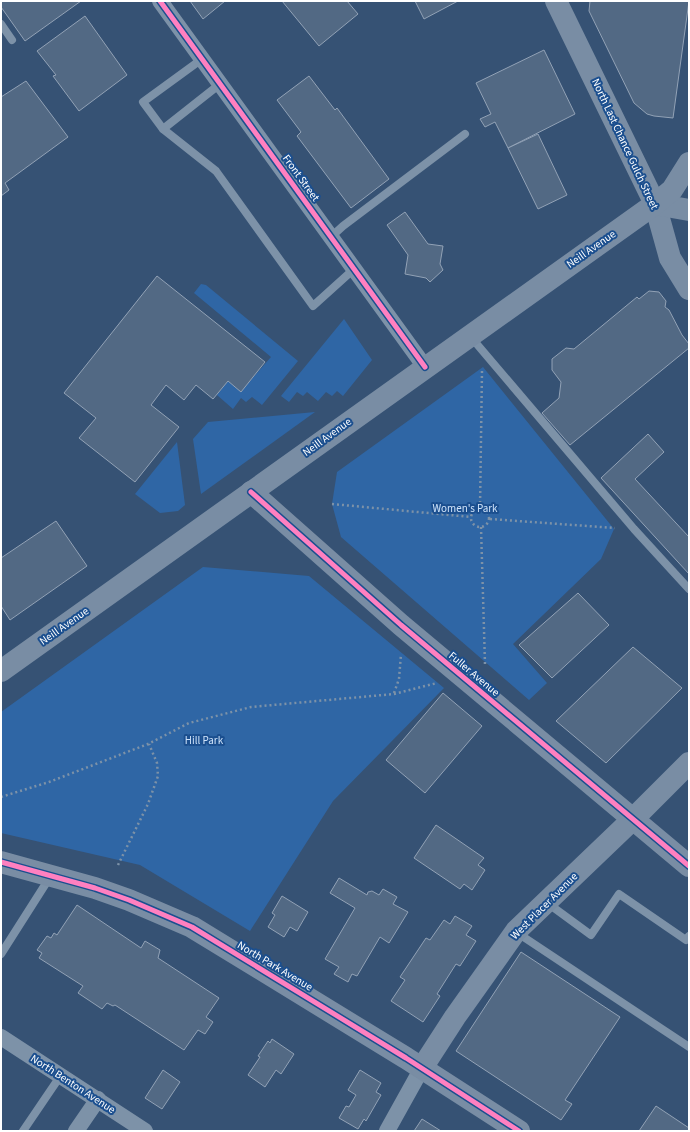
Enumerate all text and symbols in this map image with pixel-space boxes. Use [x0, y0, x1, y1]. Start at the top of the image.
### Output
street label: North Last Chance Gulch Street [588, 76, 662, 212]
street label: Front Street [279, 152, 323, 205]
street label: Neill Avenue [563, 226, 619, 271]
street label: Neill Avenue [300, 414, 355, 460]
park label: Women's Park [432, 501, 498, 516]
street label: Neill Avenue [36, 603, 92, 648]
street label: Fuller Avenue [445, 648, 503, 700]
park label: Hill Park [185, 733, 224, 748]
street label: West Placer Avenue [507, 869, 581, 943]
street label: North Park Avenue [235, 938, 316, 995]
street label: North Benton Avenue [28, 1051, 119, 1117]

